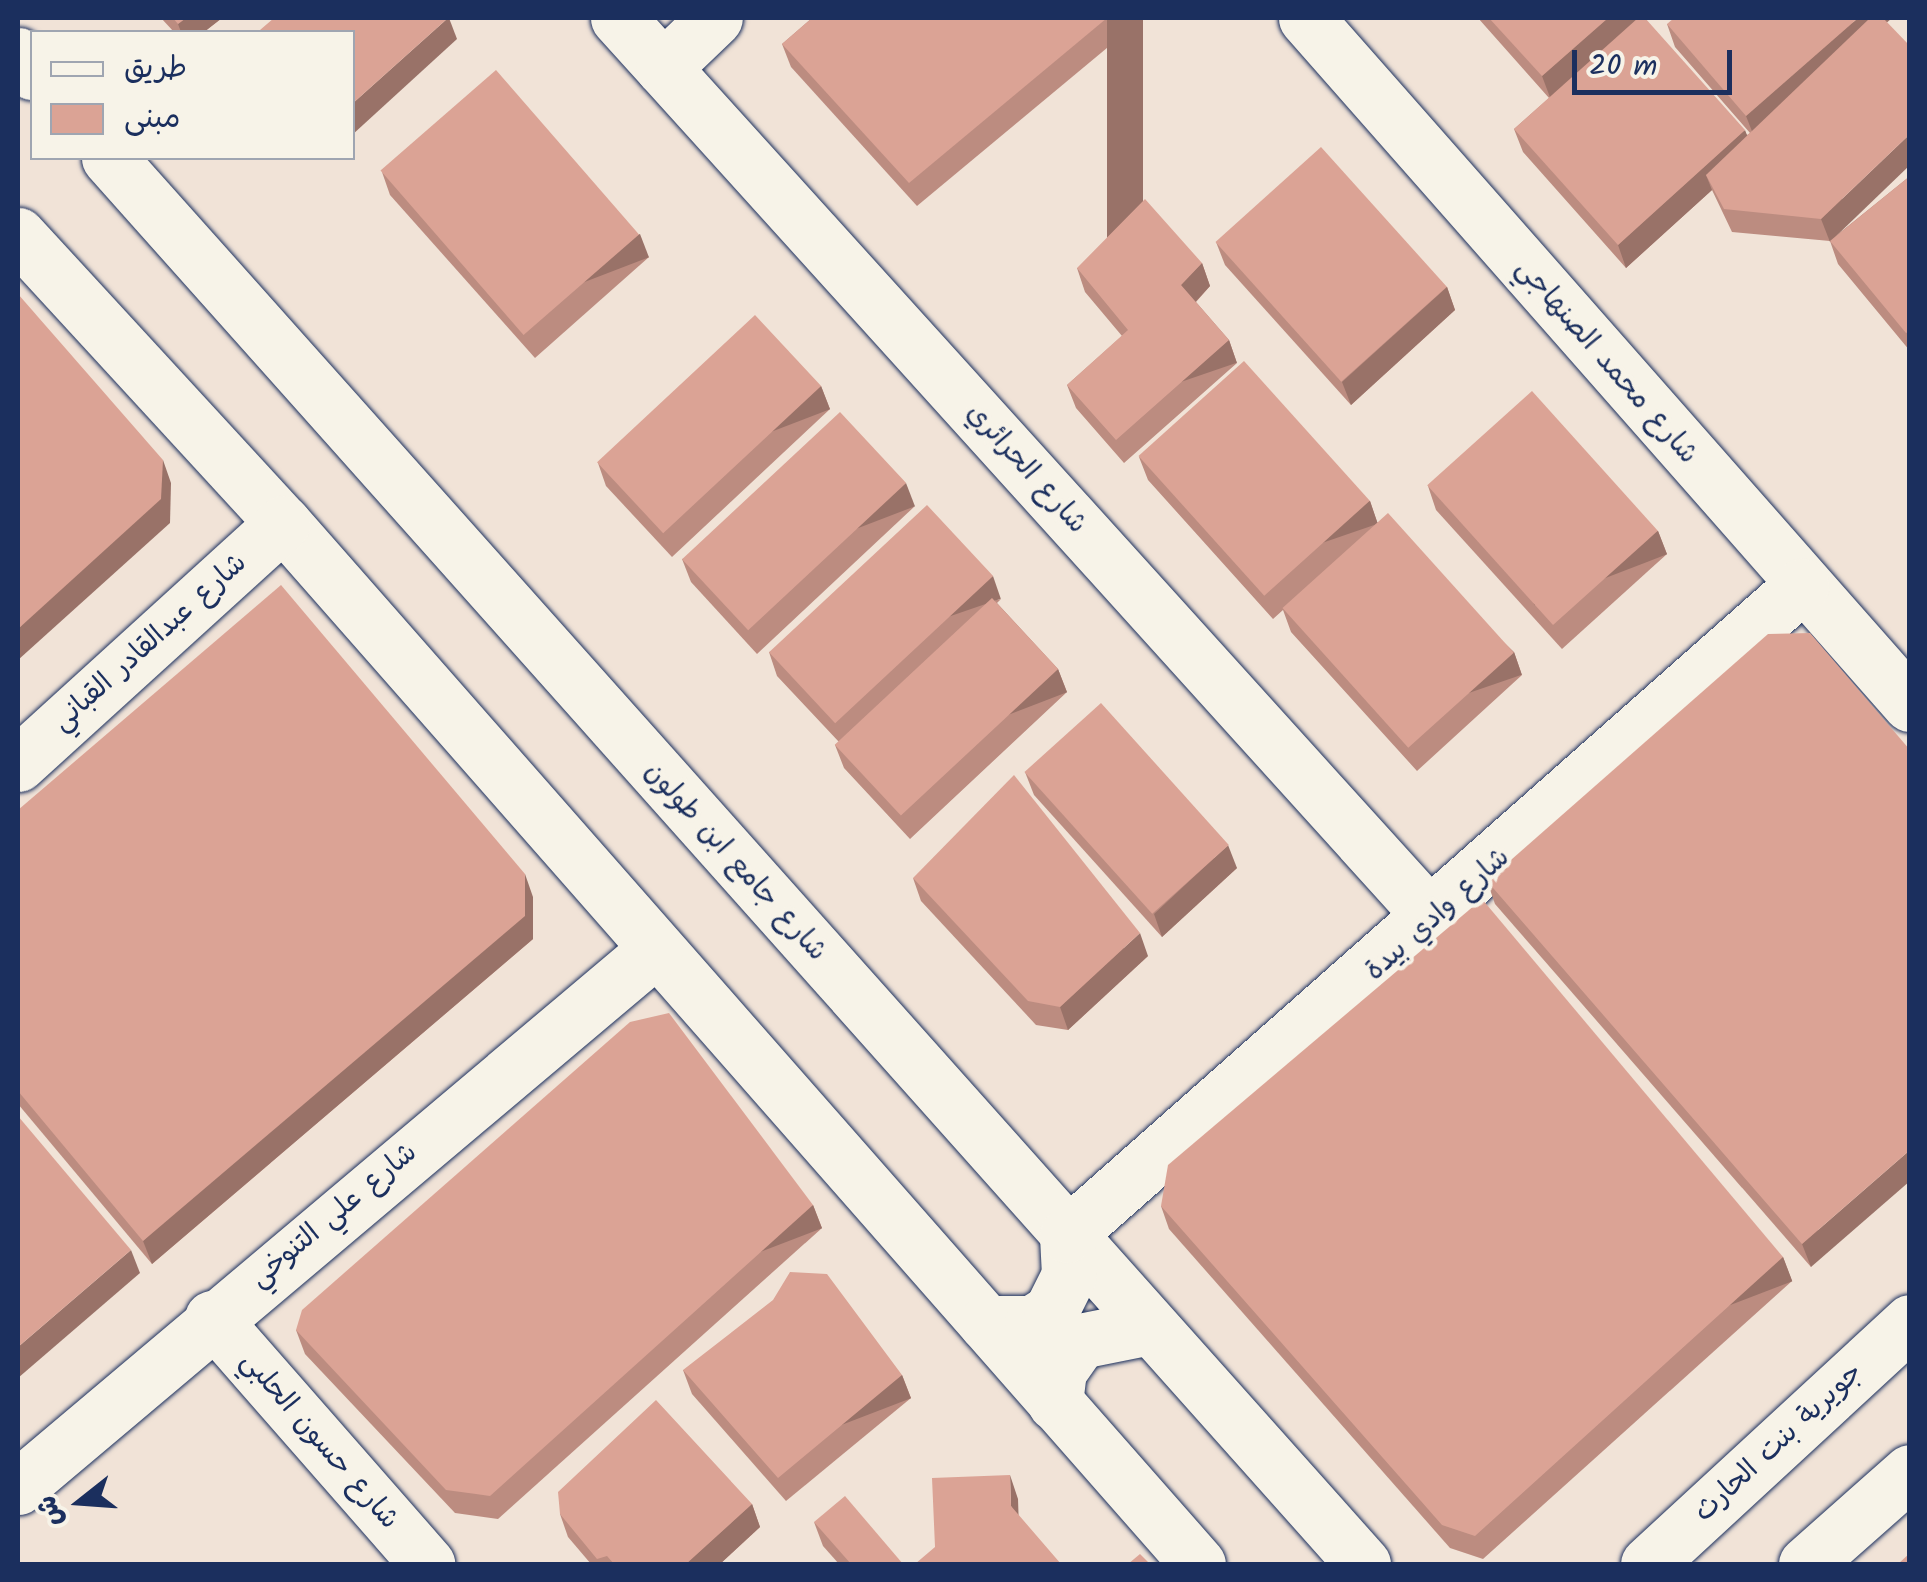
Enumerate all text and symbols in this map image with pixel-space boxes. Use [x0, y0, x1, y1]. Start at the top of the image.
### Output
legend [30, 30, 355, 160]
scale bar [1577, 30, 1737, 92]
text: 20 m [1589, 43, 1657, 91]
text: طريق [124, 45, 187, 93]
text: مبنى [124, 95, 180, 143]
street label: شارع محمد الصنهاجي [1508, 253, 1704, 471]
street label: شارع الحرائري [959, 397, 1093, 541]
street label: شارع عبدالقادر القباني [46, 547, 254, 739]
street label: شارع جامع ابن طولون [637, 755, 833, 969]
street label: شارع وادي بيدة [1359, 841, 1517, 989]
street label: شارع علي التنوخي [244, 1136, 424, 1296]
street label: شارع حسون الحلبي [233, 1345, 405, 1537]
street label: جويرية بنت الحارث [1688, 1356, 1870, 1530]
north arrow [30, 1452, 130, 1552]
text: ش [25, 1490, 77, 1532]

